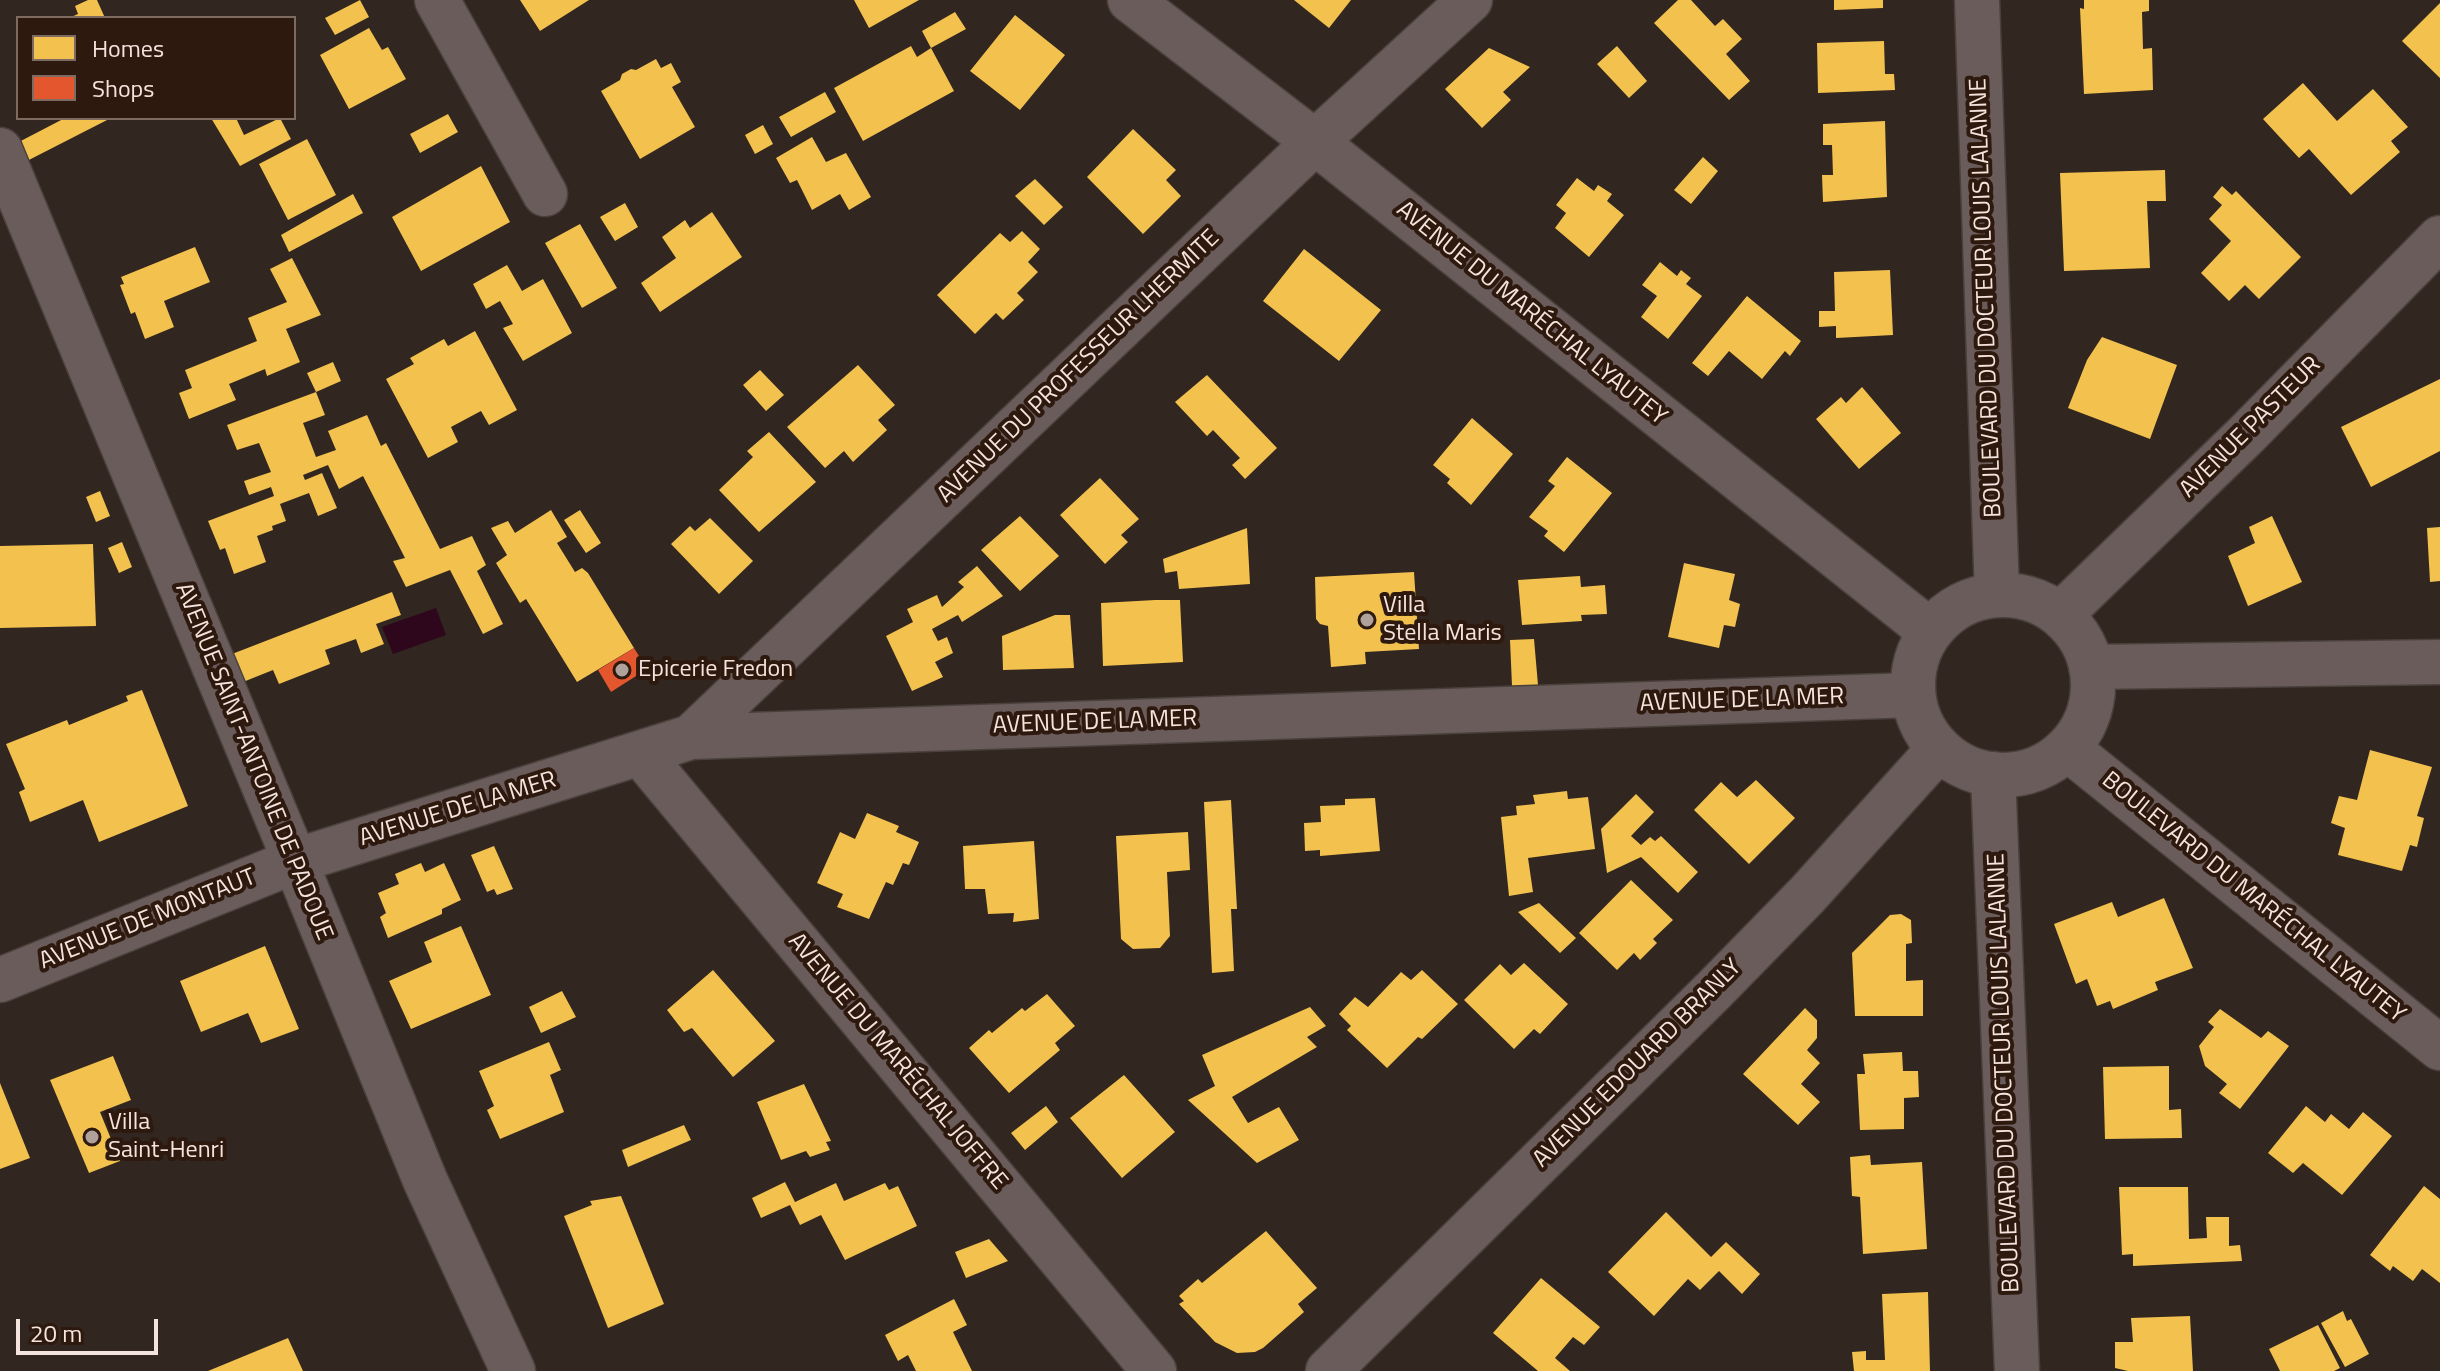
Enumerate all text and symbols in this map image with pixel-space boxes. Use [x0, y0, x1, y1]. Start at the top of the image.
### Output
legend [16, 16, 296, 120]
text: Homes [92, 30, 164, 66]
text: Shops [92, 70, 154, 106]
street label: BOULEVARD DU DOCTEUR LOUIS LALANNE [1965, 78, 2009, 518]
street label: AVENUE DU MARÉCHAL LYAUTEY [1390, 196, 1672, 432]
street label: AVENUE DU PROFESSEUR LHERMITE [932, 224, 1226, 510]
street label: AVENUE PASTEUR [2174, 351, 2328, 505]
street label: AVENUE SAINT-ANTOINE DE PADOUE [168, 579, 338, 945]
place label: Villa Stella Maris [1383, 592, 1502, 648]
marker: Villa Stella Maris [1358, 611, 1376, 629]
place label: Epicerie Fredon [638, 656, 793, 684]
marker: Epicerie Fredon [613, 661, 631, 679]
street label: AVENUE DE LA MER [1639, 683, 1845, 719]
street label: AVENUE DE LA MER [992, 705, 1198, 741]
street label: AVENUE DE LA MER [356, 766, 560, 854]
street label: BOULEVARD DU MARÉCHAL LYAUTEY [2095, 766, 2411, 1030]
street label: BOULEVARD DU DOCTEUR LOUIS LALANNE [1983, 853, 2027, 1293]
street label: AVENUE DE MONTAUT [35, 863, 261, 977]
street label: AVENUE DU MARÉCHAL JOFFRE [781, 928, 1013, 1196]
street label: AVENUE EDOUARD BRANLY [1528, 954, 1748, 1174]
place label: Villa Saint-Henri [108, 1109, 224, 1165]
marker: Villa Saint-Henri [83, 1128, 101, 1146]
scale bar [20, 1303, 162, 1353]
text: 20 m [30, 1315, 82, 1351]

